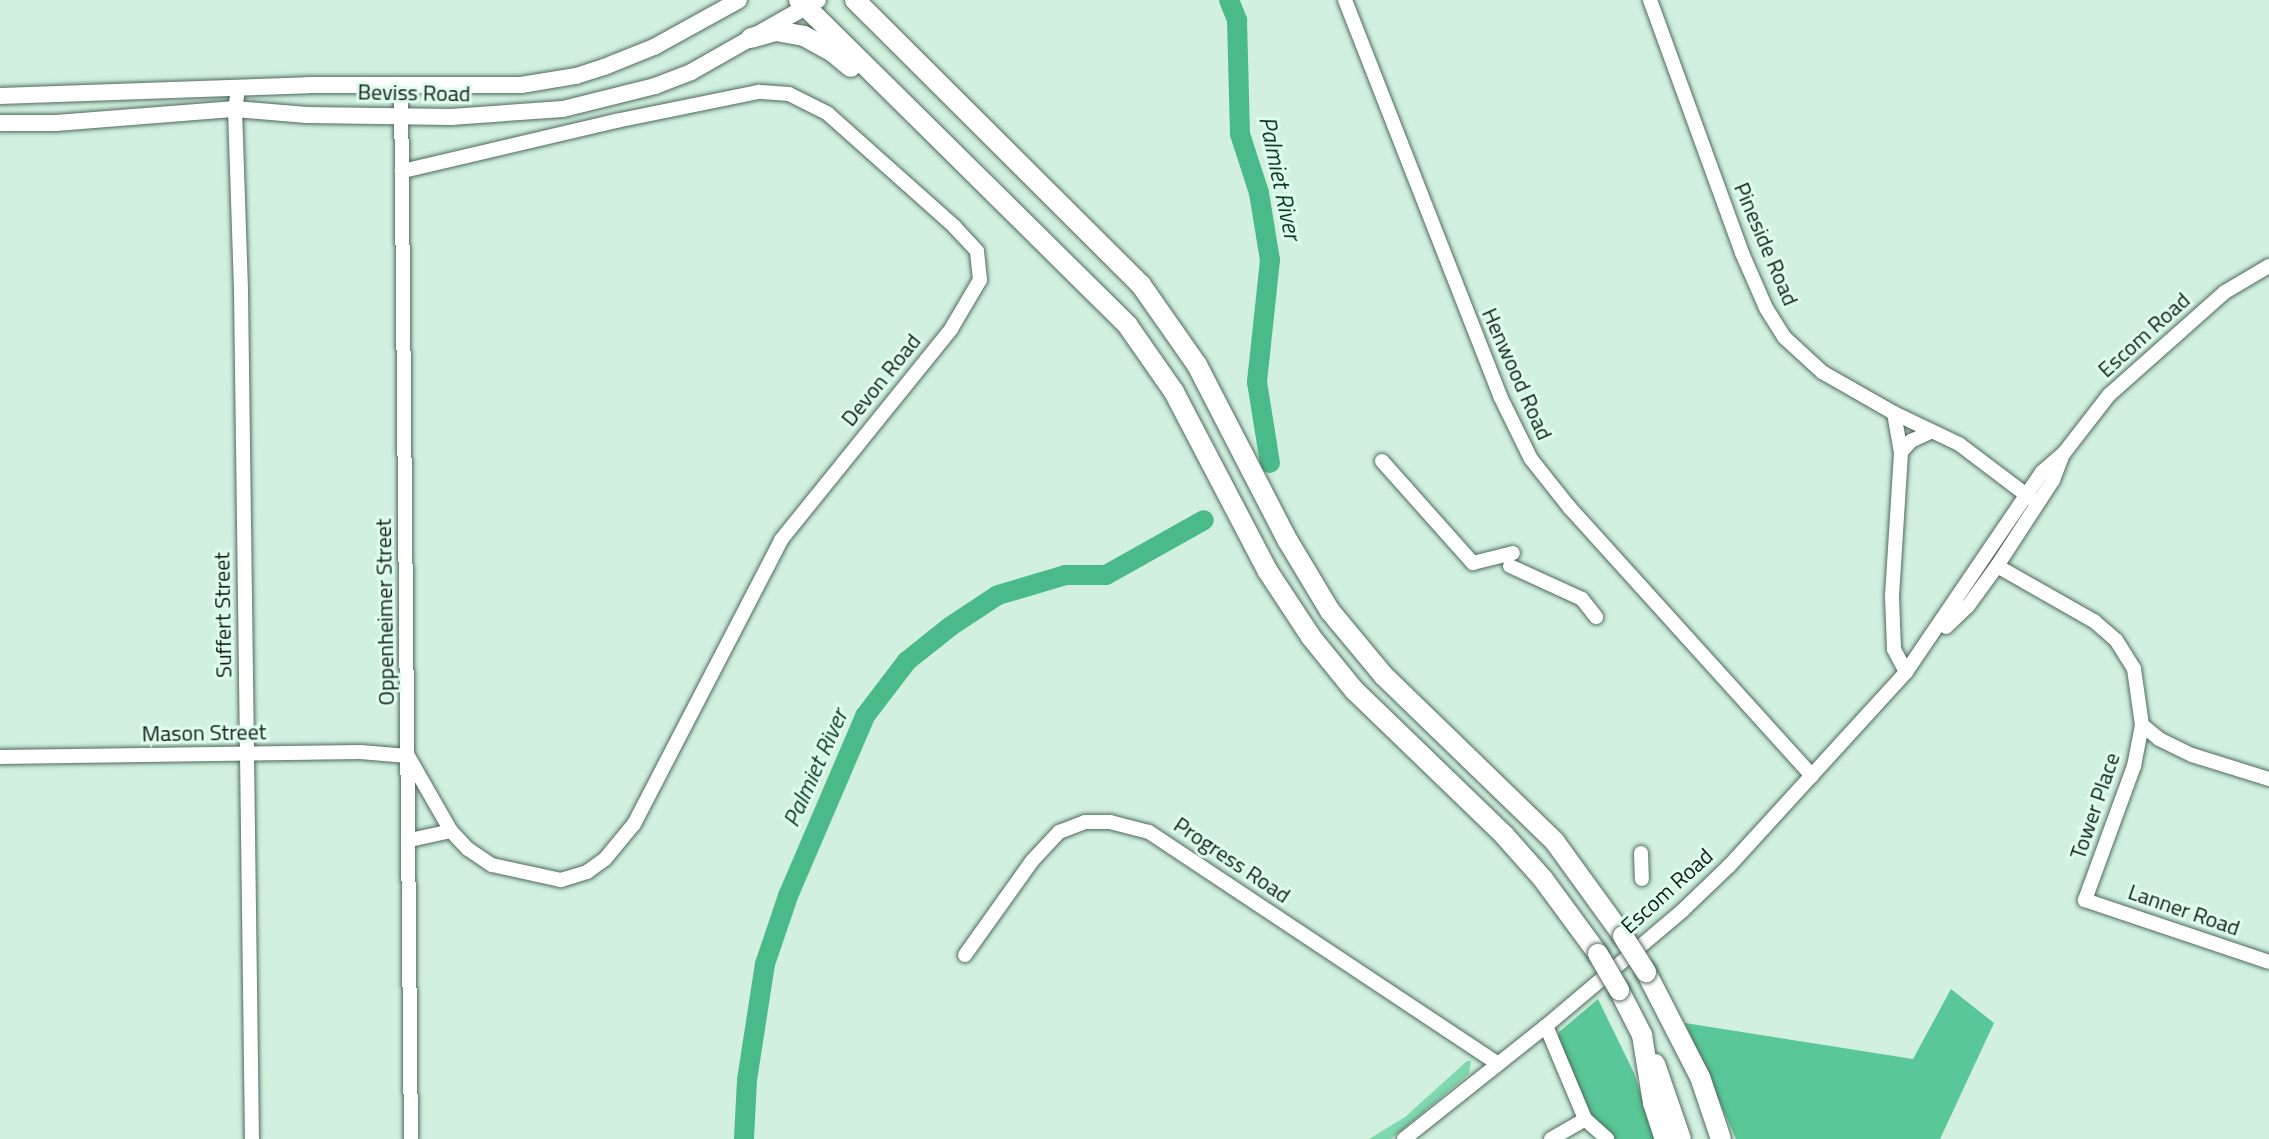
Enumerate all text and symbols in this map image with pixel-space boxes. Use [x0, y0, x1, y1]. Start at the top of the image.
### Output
street label: Beviss Road [357, 79, 471, 107]
water label: Palmiet River [1253, 114, 1307, 242]
street label: Pineside Road [1728, 179, 1804, 309]
street label: Escom Road [2093, 287, 2195, 383]
street label: Henwood Road [1476, 304, 1558, 444]
street label: Devon Road [836, 328, 926, 432]
street label: Oppenheimer Street [370, 518, 400, 706]
street label: Suffert Street [209, 552, 237, 678]
water label: Palmiet River [776, 705, 854, 831]
street label: Mason Street [141, 719, 267, 747]
street label: Tower Place [2064, 749, 2126, 863]
street label: Progress Road [1169, 811, 1295, 909]
street label: Escom Road [1616, 843, 1718, 939]
street label: Lanner Road [2125, 879, 2243, 941]

